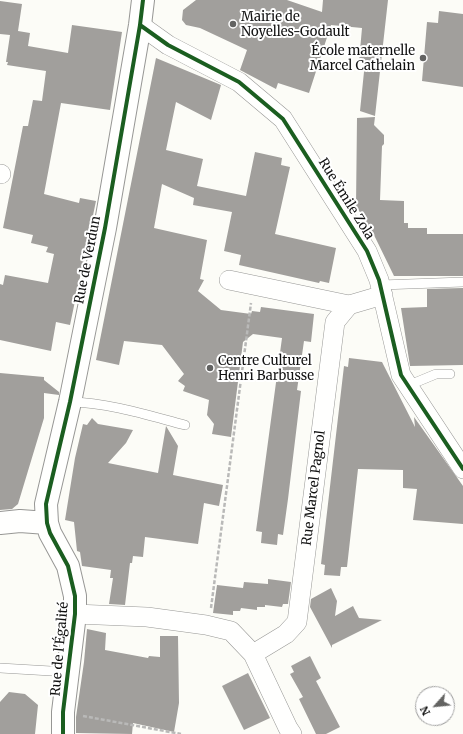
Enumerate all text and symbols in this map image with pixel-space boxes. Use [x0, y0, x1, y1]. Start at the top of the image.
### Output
place label: Mairie de Noyelles-Godault [241, 9, 350, 40]
marker: Mairie de Noyelles-Godault [228, 19, 238, 29]
place label: École maternelle Marcel Cathelain [310, 43, 415, 74]
marker: École maternelle Marcel Cathelain [418, 53, 428, 63]
street label: Rue Émile Zola [315, 155, 377, 243]
street label: Rue de Verdun [72, 215, 104, 305]
place label: Centre Culturel Henri Barbusse [218, 353, 314, 384]
marker: Centre Culturel Henri Barbusse [205, 363, 215, 373]
street label: Rue Marcel Pagnol [299, 430, 329, 546]
street label: Rue de l'Égalité [48, 601, 72, 697]
north arrow [415, 686, 455, 726]
text: N [417, 704, 433, 718]

